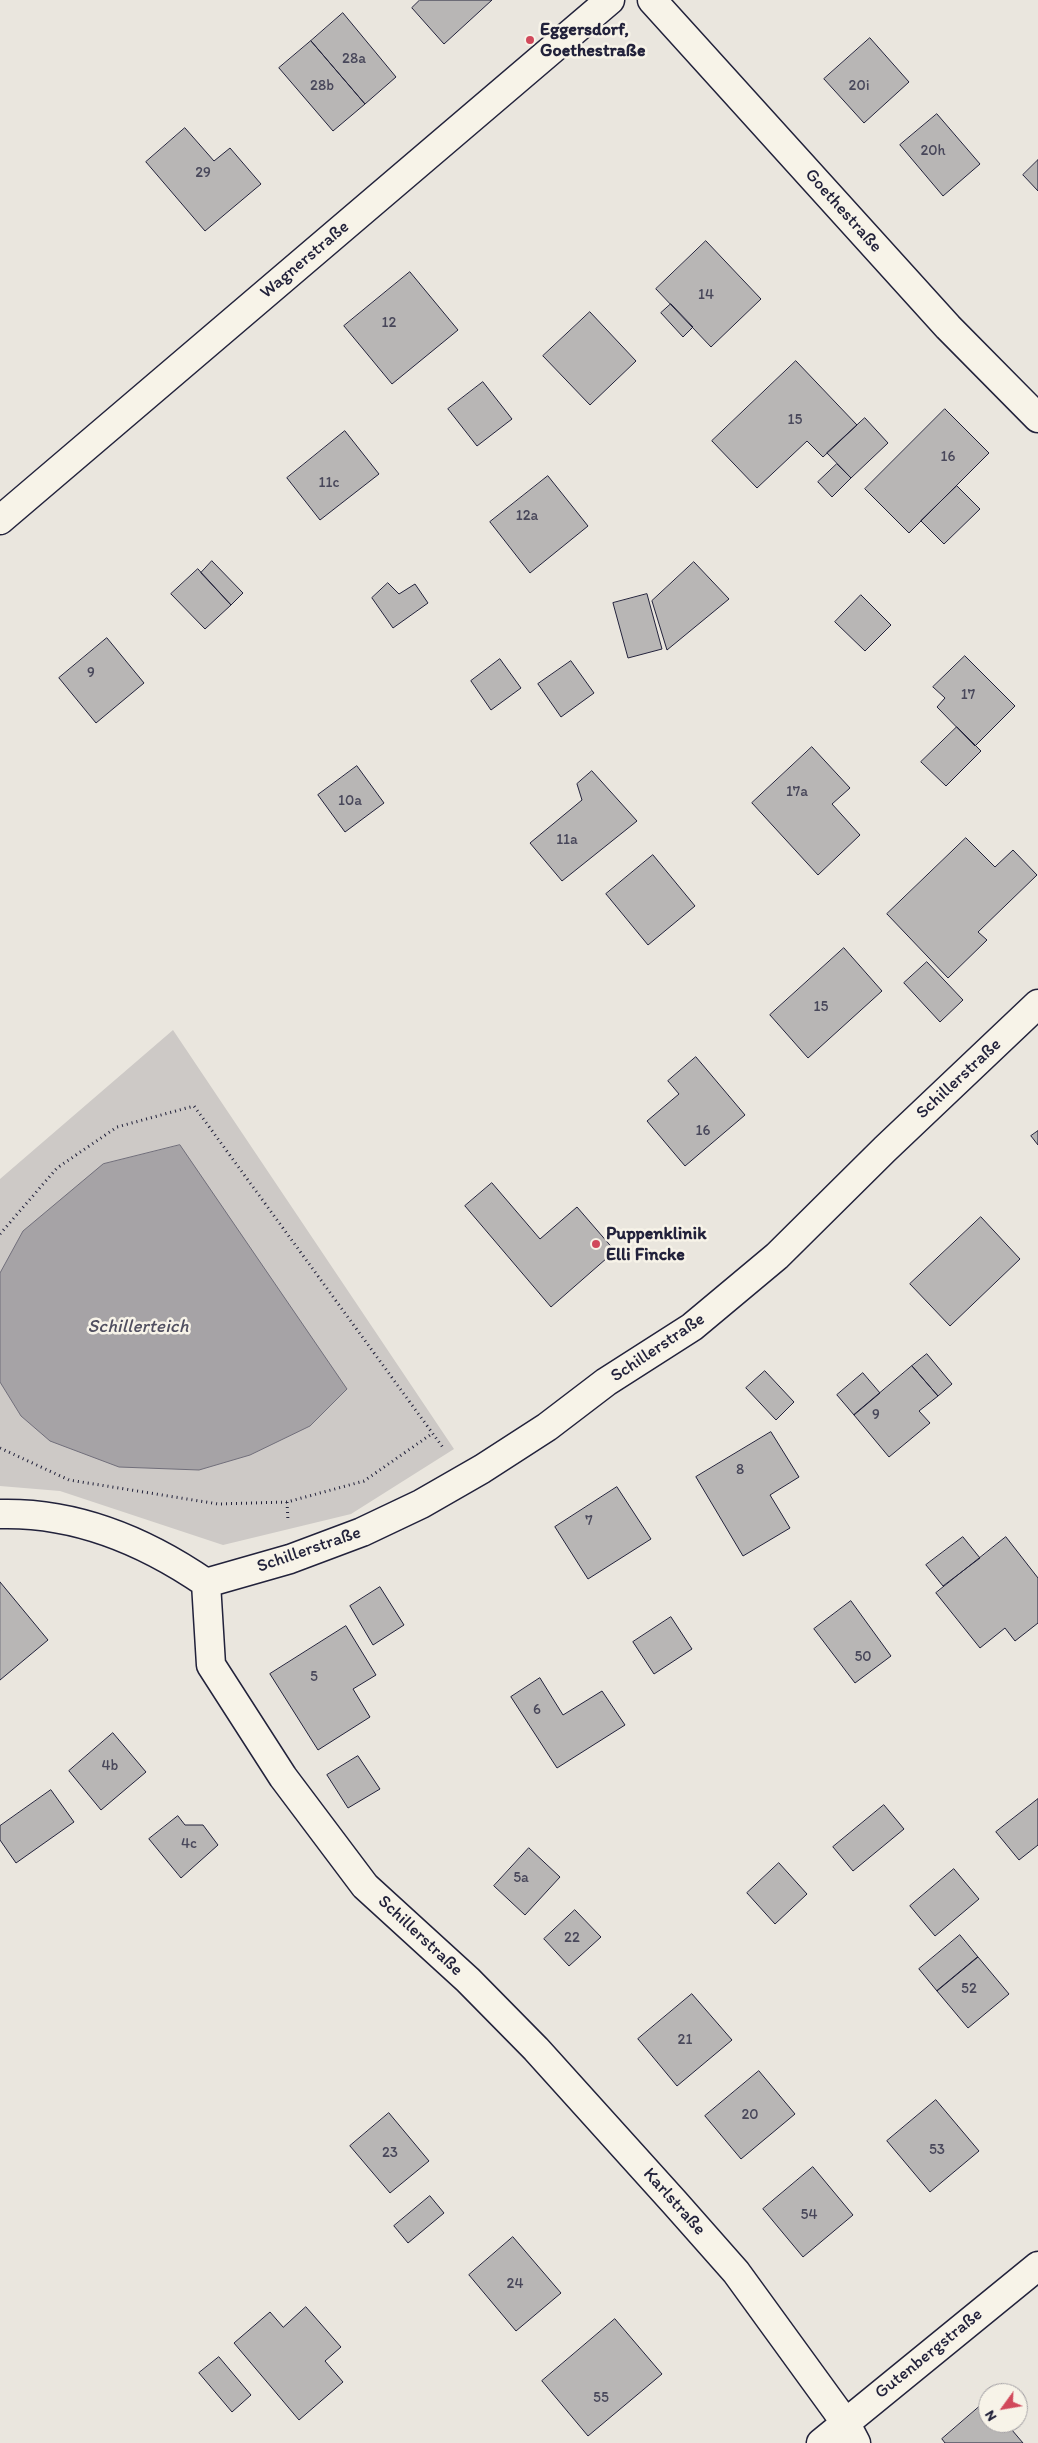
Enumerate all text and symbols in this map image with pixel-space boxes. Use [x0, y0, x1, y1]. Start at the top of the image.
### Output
place label: Eggersdorf, Goethestraße [540, 19, 645, 62]
marker: Eggersdorf, Goethestraße [524, 34, 536, 46]
house number: 28a [342, 50, 366, 68]
house number: 28b [310, 77, 334, 95]
house number: 20i [849, 77, 869, 95]
house number: 20h [920, 142, 946, 160]
house number: 29 [195, 164, 211, 182]
street label: Goethestraße [800, 165, 886, 257]
street label: Wagnerstraße [256, 217, 354, 303]
house number: 14 [698, 286, 714, 304]
house number: 12 [382, 314, 396, 332]
house number: 15 [788, 411, 802, 429]
house number: 16 [941, 448, 955, 466]
house number: 11c [319, 474, 339, 492]
house number: 12a [516, 507, 538, 525]
house number: 9 [87, 664, 95, 682]
house number: 17 [961, 686, 975, 704]
house number: 17a [786, 783, 808, 801]
house number: 10a [338, 792, 362, 810]
house number: 11a [556, 831, 578, 849]
house number: 15 [814, 998, 828, 1016]
street label: Schillerstraße [912, 1034, 1006, 1124]
house number: 16 [696, 1122, 710, 1140]
place label: Puppenklinik Elli Fincke [606, 1223, 706, 1266]
marker: Puppenklinik Elli Fincke [590, 1238, 602, 1250]
street label: Schillerstraße [607, 1309, 709, 1387]
water label: Schillerteich [88, 1316, 188, 1338]
house number: 9 [872, 1406, 880, 1424]
house number: 8 [736, 1461, 744, 1479]
house number: 7 [585, 1512, 593, 1530]
street label: Schillerstraße [254, 1522, 364, 1578]
house number: 50 [854, 1648, 872, 1666]
house number: 5 [310, 1668, 318, 1686]
house number: 6 [533, 1701, 541, 1719]
house number: 4b [102, 1757, 118, 1775]
house number: 4c [181, 1835, 197, 1853]
house number: 5a [513, 1869, 529, 1887]
street label: Schillerstraße [373, 1891, 467, 1981]
house number: 22 [564, 1929, 580, 1947]
house number: 52 [961, 1980, 977, 1998]
house number: 21 [678, 2031, 692, 2049]
house number: 20 [741, 2106, 759, 2124]
house number: 53 [929, 2141, 945, 2159]
house number: 23 [382, 2144, 398, 2162]
street label: Karlstraße [638, 2164, 710, 2240]
house number: 54 [801, 2206, 817, 2224]
house number: 24 [507, 2275, 523, 2293]
street label: Gutenbergstraße [871, 2304, 987, 2404]
north arrow [978, 2383, 1028, 2433]
house number: 55 [593, 2389, 609, 2407]
text: N [981, 2407, 1000, 2424]

